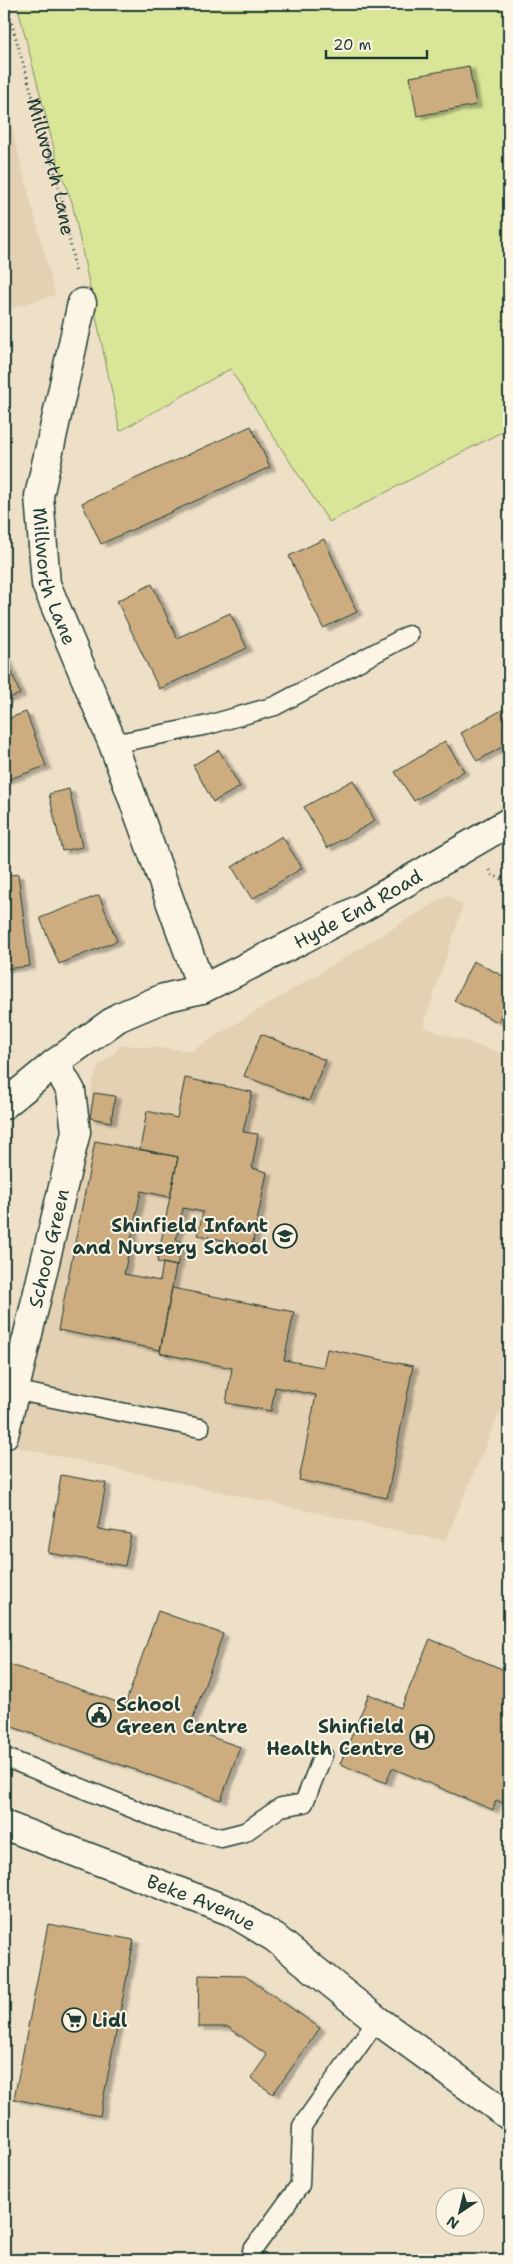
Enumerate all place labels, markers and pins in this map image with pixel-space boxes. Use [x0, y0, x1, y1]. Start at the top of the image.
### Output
place label: Shinfield Infant and Nursery School [73, 1213, 268, 1260]
school or university icon: Shinfield Infant and Nursery School [272, 1223, 298, 1249]
place label: School Green Centre [116, 1692, 248, 1739]
public building icon: School Green Centre [86, 1702, 112, 1728]
place label: Shinfield Health Centre [266, 1714, 404, 1761]
hospital icon: Shinfield Health Centre [409, 1724, 435, 1750]
supermarket icon: Lidl [61, 2007, 87, 2033]
place label: Lidl [92, 2008, 128, 2033]

